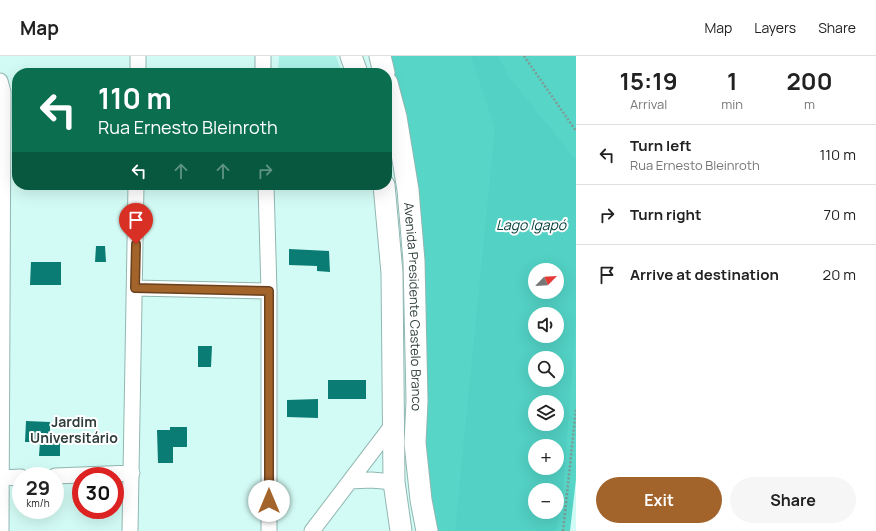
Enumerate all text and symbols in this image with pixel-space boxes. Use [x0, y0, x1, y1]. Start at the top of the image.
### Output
text: Map [20, 15, 59, 41]
text: Map [704, 18, 732, 37]
text: Layers [754, 18, 796, 37]
text: Share [818, 18, 856, 37]
text: 15:19 [620, 64, 678, 97]
text: 1 [727, 64, 737, 97]
text: 200 [787, 64, 832, 97]
text: 110 m [98, 79, 172, 117]
icon: left [32, 84, 84, 136]
text: Arrival [630, 95, 667, 113]
text: min [721, 95, 743, 113]
text: m [804, 95, 815, 113]
text: Rua Ernesto Bleinroth [98, 115, 278, 139]
text: Turn left [630, 135, 692, 156]
icon: left [596, 144, 618, 166]
text: 110 m [819, 144, 856, 165]
text: Rua Ernesto Bleinroth [630, 156, 760, 174]
icon: left [128, 160, 150, 182]
icon: ahead [170, 160, 192, 182]
icon: ahead [212, 160, 234, 182]
icon: right [254, 160, 276, 182]
street label: Avenida Presidente Castelo Branco [400, 202, 426, 412]
pin [119, 203, 153, 244]
icon: right [596, 204, 618, 226]
text: Turn right [630, 204, 701, 225]
text: 70 m [824, 204, 856, 225]
icon: arrive [125, 209, 147, 231]
water label: Lago Igapó [496, 215, 567, 234]
north arrow [528, 263, 564, 299]
map controls [528, 263, 564, 519]
icon: arrive [596, 264, 618, 286]
text: Arrive at destination [630, 264, 779, 285]
text: 20 m [823, 264, 856, 285]
button: sound [528, 307, 564, 343]
button: search [528, 351, 564, 387]
button: layers [528, 395, 564, 431]
district label: Jardim Universitário [30, 412, 118, 447]
button: + [528, 439, 564, 475]
speed limit sign: 30 [72, 467, 124, 519]
text: 29 [26, 474, 50, 501]
button: Exit [596, 477, 722, 523]
button: Share [730, 477, 856, 523]
position arrow [248, 480, 290, 522]
button: − [528, 483, 564, 519]
text: km/h [26, 496, 50, 510]

